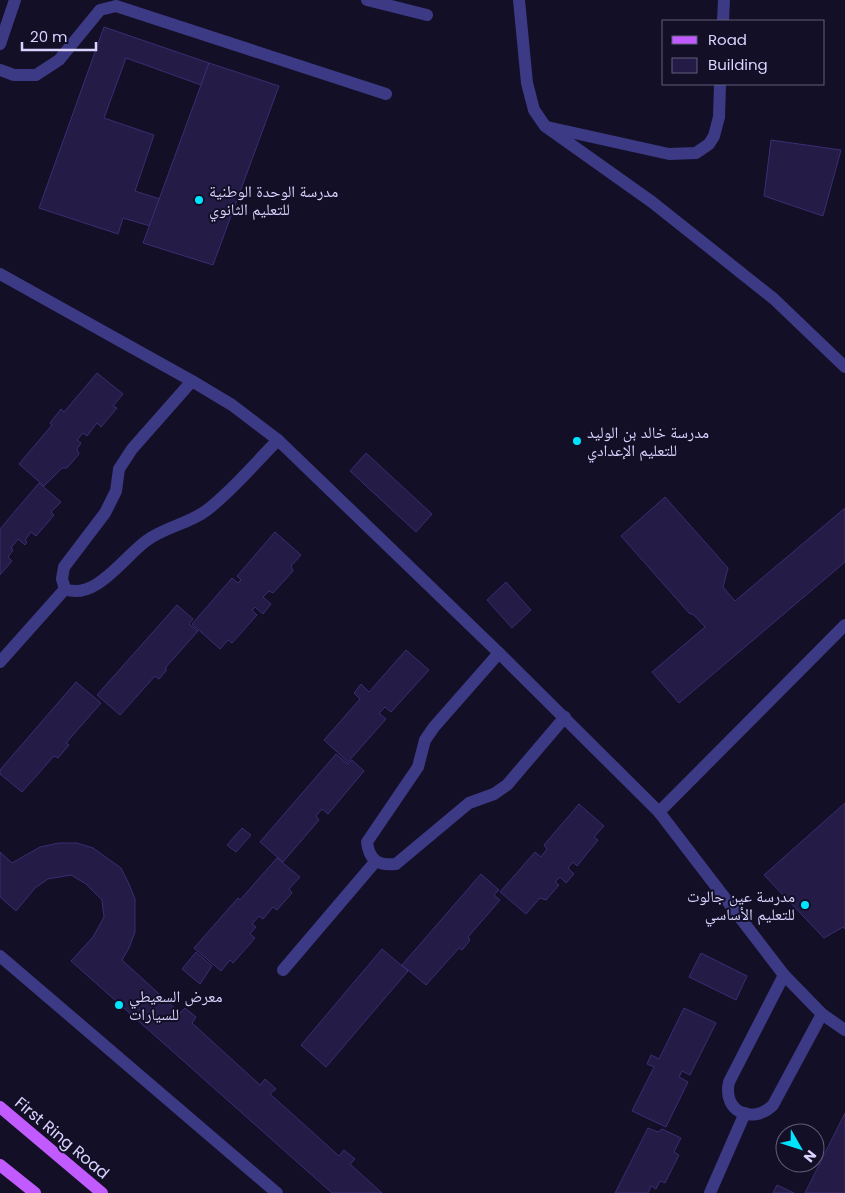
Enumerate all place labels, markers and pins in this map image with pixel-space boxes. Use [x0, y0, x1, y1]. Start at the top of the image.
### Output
place label: مدرسة الوحدة الوطنية للتعليم الثانوي [209, 180, 338, 222]
marker: مدرسة الوحدة الوطنية للتعليم الثانوي [193, 194, 205, 206]
place label: مدرسة خالد بن الوليد للتعليم الإعدادي [587, 421, 709, 463]
marker: مدرسة خالد بن الوليد للتعليم الإعدادي [571, 435, 583, 447]
place label: مدرسة عين جالوت للتعليم الأساسي [687, 885, 795, 927]
marker: مدرسة عين جالوت للتعليم الأساسي [799, 899, 811, 911]
place label: معرض السعيطي للسيارات [129, 985, 222, 1026]
marker: معرض السعيطي للسيارات [113, 999, 125, 1011]

